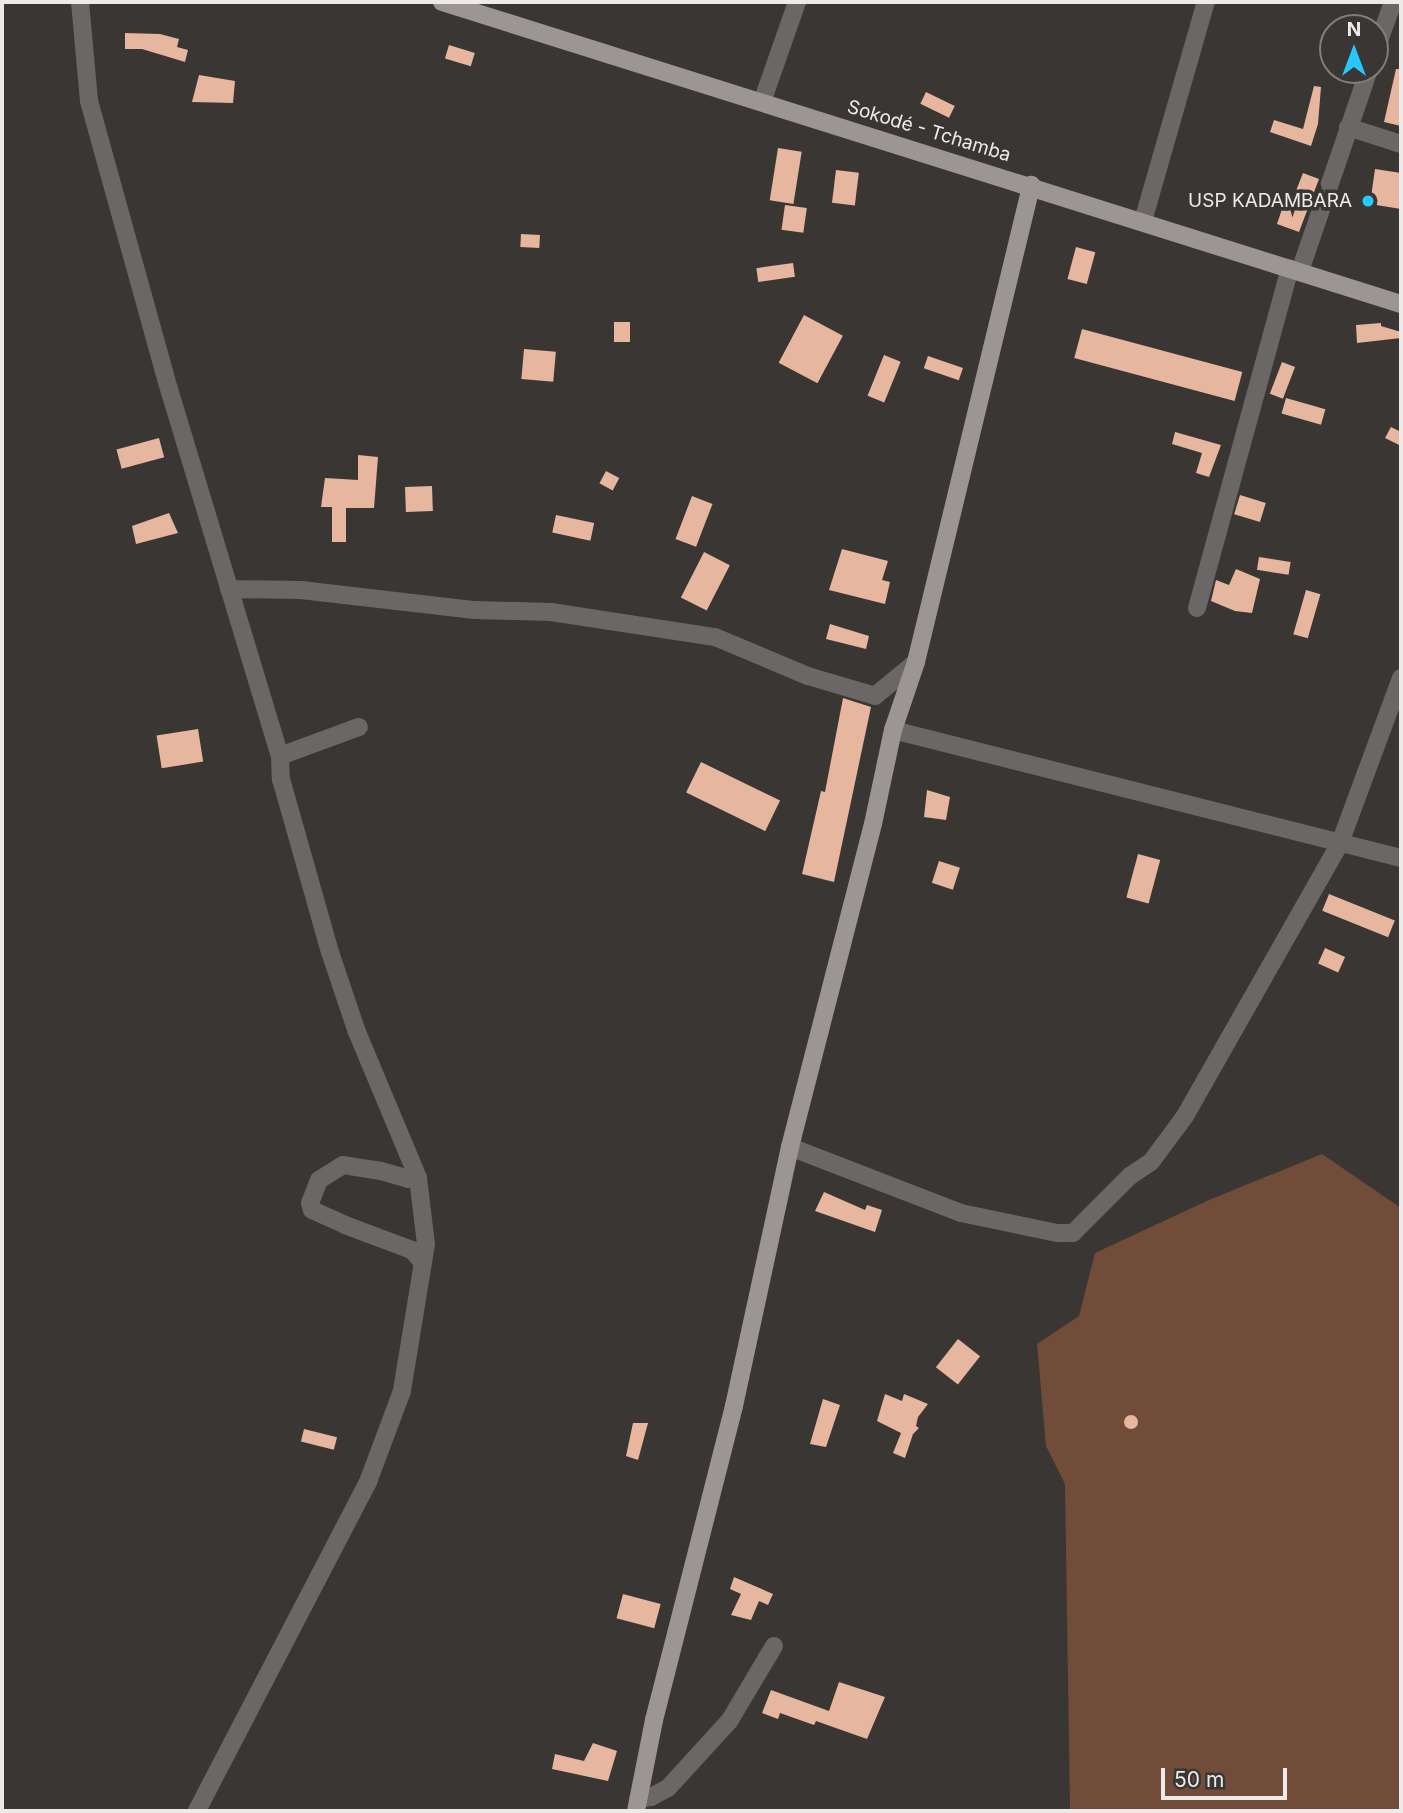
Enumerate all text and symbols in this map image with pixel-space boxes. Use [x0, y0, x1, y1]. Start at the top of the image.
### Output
north arrow [1319, 14, 1389, 84]
text: N [1347, 18, 1361, 41]
street label: Sokodé - Tchamba [844, 95, 1014, 167]
place label: USP KADAMBARA [1188, 190, 1352, 212]
marker: USP KADAMBARA [1358, 191, 1378, 211]
scale bar [1165, 1754, 1291, 1798]
text: 50 m [1174, 1767, 1224, 1792]

